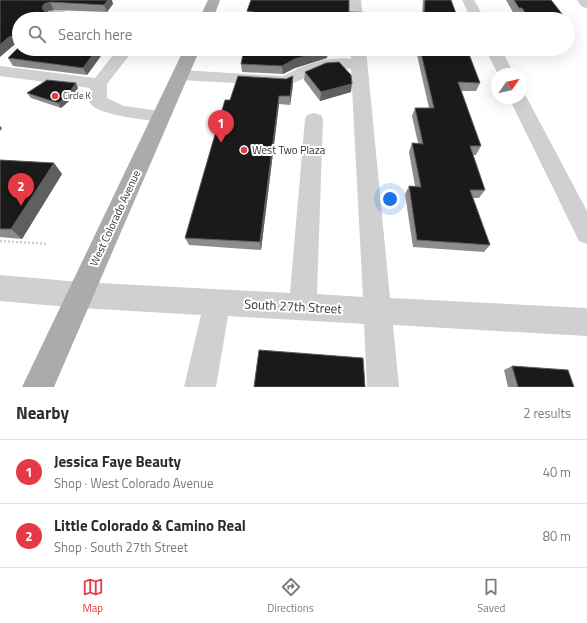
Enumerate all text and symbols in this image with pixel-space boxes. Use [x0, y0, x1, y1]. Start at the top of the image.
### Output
search box [12, 12, 575, 56]
icon: search [26, 23, 48, 45]
text: Search here [58, 23, 132, 46]
north arrow [491, 68, 527, 104]
place label: Circle K [63, 89, 91, 102]
marker: Circle K [50, 91, 60, 101]
pin: 1 [208, 110, 234, 143]
place label: West Two Plaza [252, 142, 326, 158]
marker: West Two Plaza [239, 145, 249, 155]
street label: West Colorado Avenue [86, 167, 144, 269]
pin: 2 [8, 173, 34, 206]
your location [380, 189, 400, 209]
street label: South 27th Street [244, 293, 343, 319]
text: Nearby [16, 400, 69, 426]
text: 2 results [523, 403, 571, 423]
text: Jessica Faye Beauty [54, 450, 181, 473]
text: 1 [25, 462, 33, 482]
text: 40 m [543, 462, 571, 482]
text: Shop · West Colorado Avenue [54, 473, 214, 493]
text: Little Colorado & Camino Real [54, 514, 246, 537]
text: 2 [25, 526, 33, 546]
text: 80 m [543, 526, 571, 546]
text: Shop · South 27th Street [54, 537, 188, 557]
tab: Map [82, 576, 104, 616]
tab: Directions [267, 576, 314, 616]
tab: Saved [477, 576, 505, 616]

